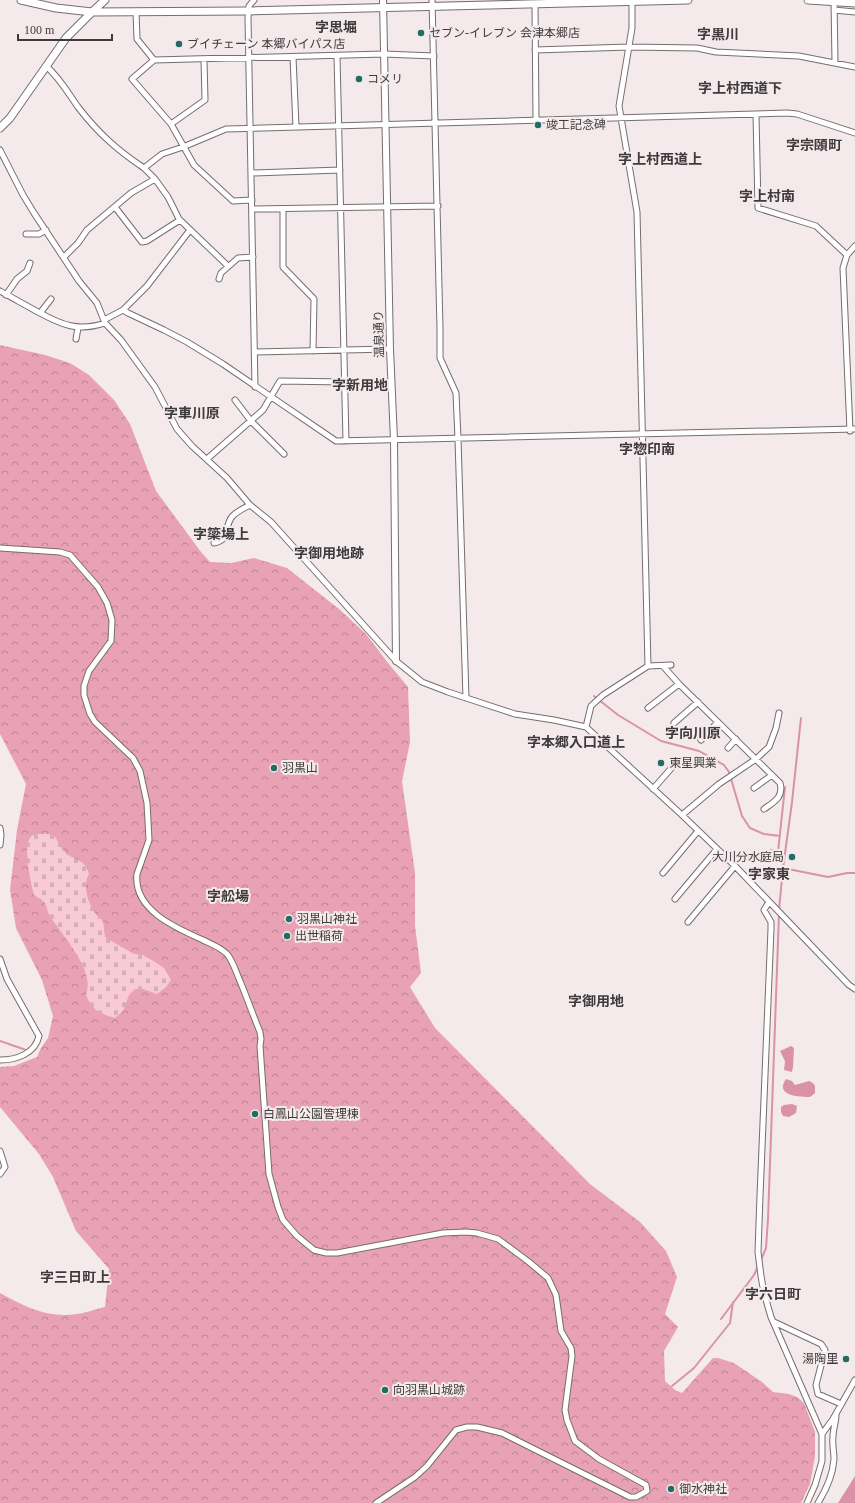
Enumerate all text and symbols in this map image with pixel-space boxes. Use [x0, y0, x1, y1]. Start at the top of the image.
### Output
scale bar [18, 16, 112, 42]
district label: 字思堀 [315, 20, 357, 35]
text: 100 m [24, 23, 55, 37]
place label: セブン-イレブン 会津本郷店 [429, 26, 580, 40]
district label: 字黒川 [697, 27, 739, 42]
marker: セブン-イレブン 会津本郷店 [416, 28, 426, 38]
place label: ブイチェーン 本郷バイパス店 [187, 37, 345, 51]
marker: ブイチェーン 本郷バイパス店 [174, 39, 184, 49]
place label: コメリ [367, 72, 403, 86]
marker: コメリ [354, 74, 364, 84]
district label: 字上村西道下 [698, 80, 782, 96]
place label: 竣工記念碑 [546, 118, 606, 132]
marker: 竣工記念碑 [533, 120, 543, 130]
district label: 字宗頤町 [786, 138, 842, 153]
district label: 字上村西道上 [618, 151, 702, 167]
district label: 字上村南 [739, 188, 795, 204]
street label: 温泉通り [372, 310, 386, 358]
district label: 字新用地 [332, 378, 388, 393]
district label: 字車川原 [164, 406, 220, 421]
district label: 字惣印南 [619, 442, 675, 457]
district label: 字簗場上 [193, 526, 249, 542]
district label: 字御用地跡 [294, 546, 364, 561]
district label: 字向川原 [665, 726, 721, 741]
district label: 字本郷入口道上 [527, 735, 625, 750]
place label: 東星興業 [669, 756, 717, 770]
marker: 東星興業 [656, 758, 666, 768]
place label: 羽黒山 [282, 761, 318, 775]
marker: 羽黒山 [269, 763, 279, 773]
place label: 大川分水庭局 [712, 850, 784, 864]
marker: 大川分水庭局 [787, 852, 797, 862]
district label: 字家東 [748, 867, 790, 882]
district label: 字舩場 [207, 889, 249, 904]
place label: 羽黒山神社 [297, 912, 357, 926]
marker: 羽黒山神社 [284, 914, 294, 924]
place label: 出世稲荷 [295, 929, 343, 943]
marker: 出世稲荷 [282, 931, 292, 941]
district label: 字御用地 [568, 994, 624, 1009]
place label: 白鳳山公園管理棟 [263, 1107, 359, 1121]
marker: 白鳳山公園管理棟 [250, 1109, 260, 1119]
district label: 字三日町上 [40, 1270, 110, 1285]
district label: 字六日町 [745, 1287, 801, 1302]
place label: 湯陶里 [802, 1352, 838, 1366]
marker: 湯陶里 [841, 1354, 851, 1364]
place label: 向羽黒山城跡 [393, 1383, 465, 1397]
marker: 向羽黒山城跡 [380, 1385, 390, 1395]
place label: 御水神社 [679, 1482, 727, 1496]
marker: 御水神社 [666, 1484, 676, 1494]

